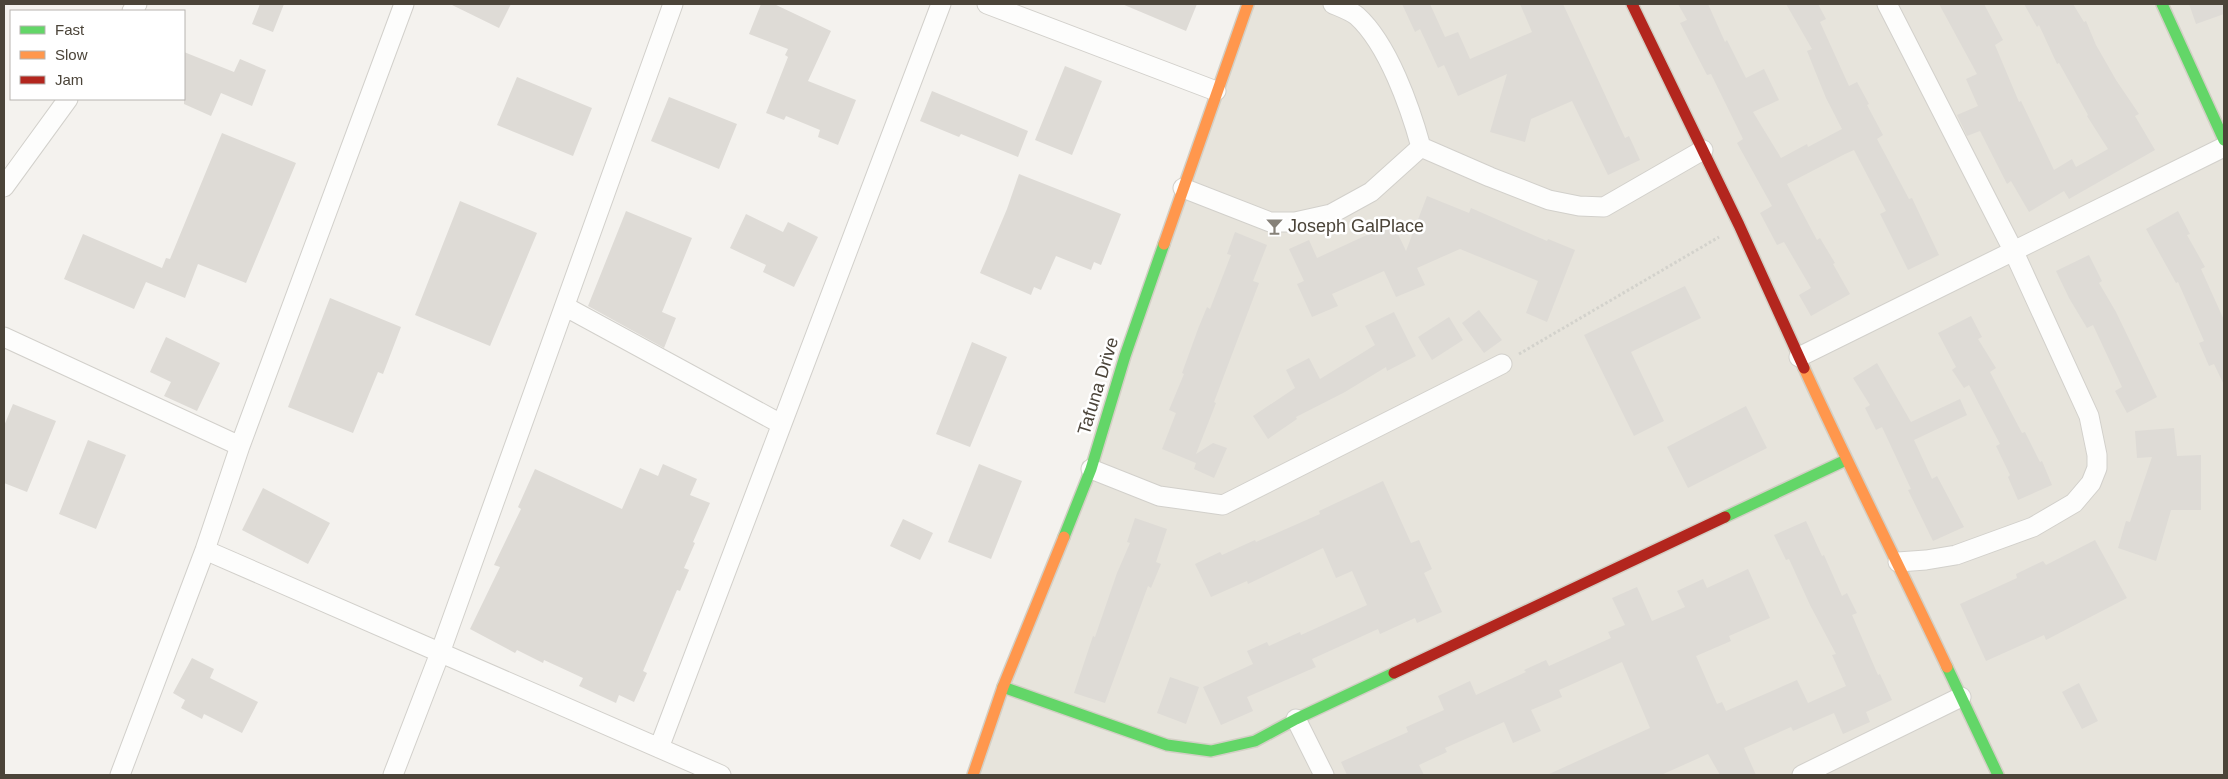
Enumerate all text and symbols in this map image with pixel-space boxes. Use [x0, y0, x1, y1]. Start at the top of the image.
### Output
legend [10, 10, 185, 100]
text: Fast [55, 21, 85, 38]
text: Slow [55, 46, 88, 63]
text: Jam [55, 71, 83, 88]
bar icon: Joseph GalPlace [1264, 216, 1284, 236]
place label: Joseph GalPlace [1288, 216, 1424, 236]
street label: Tafuna Drive [1074, 335, 1122, 437]

